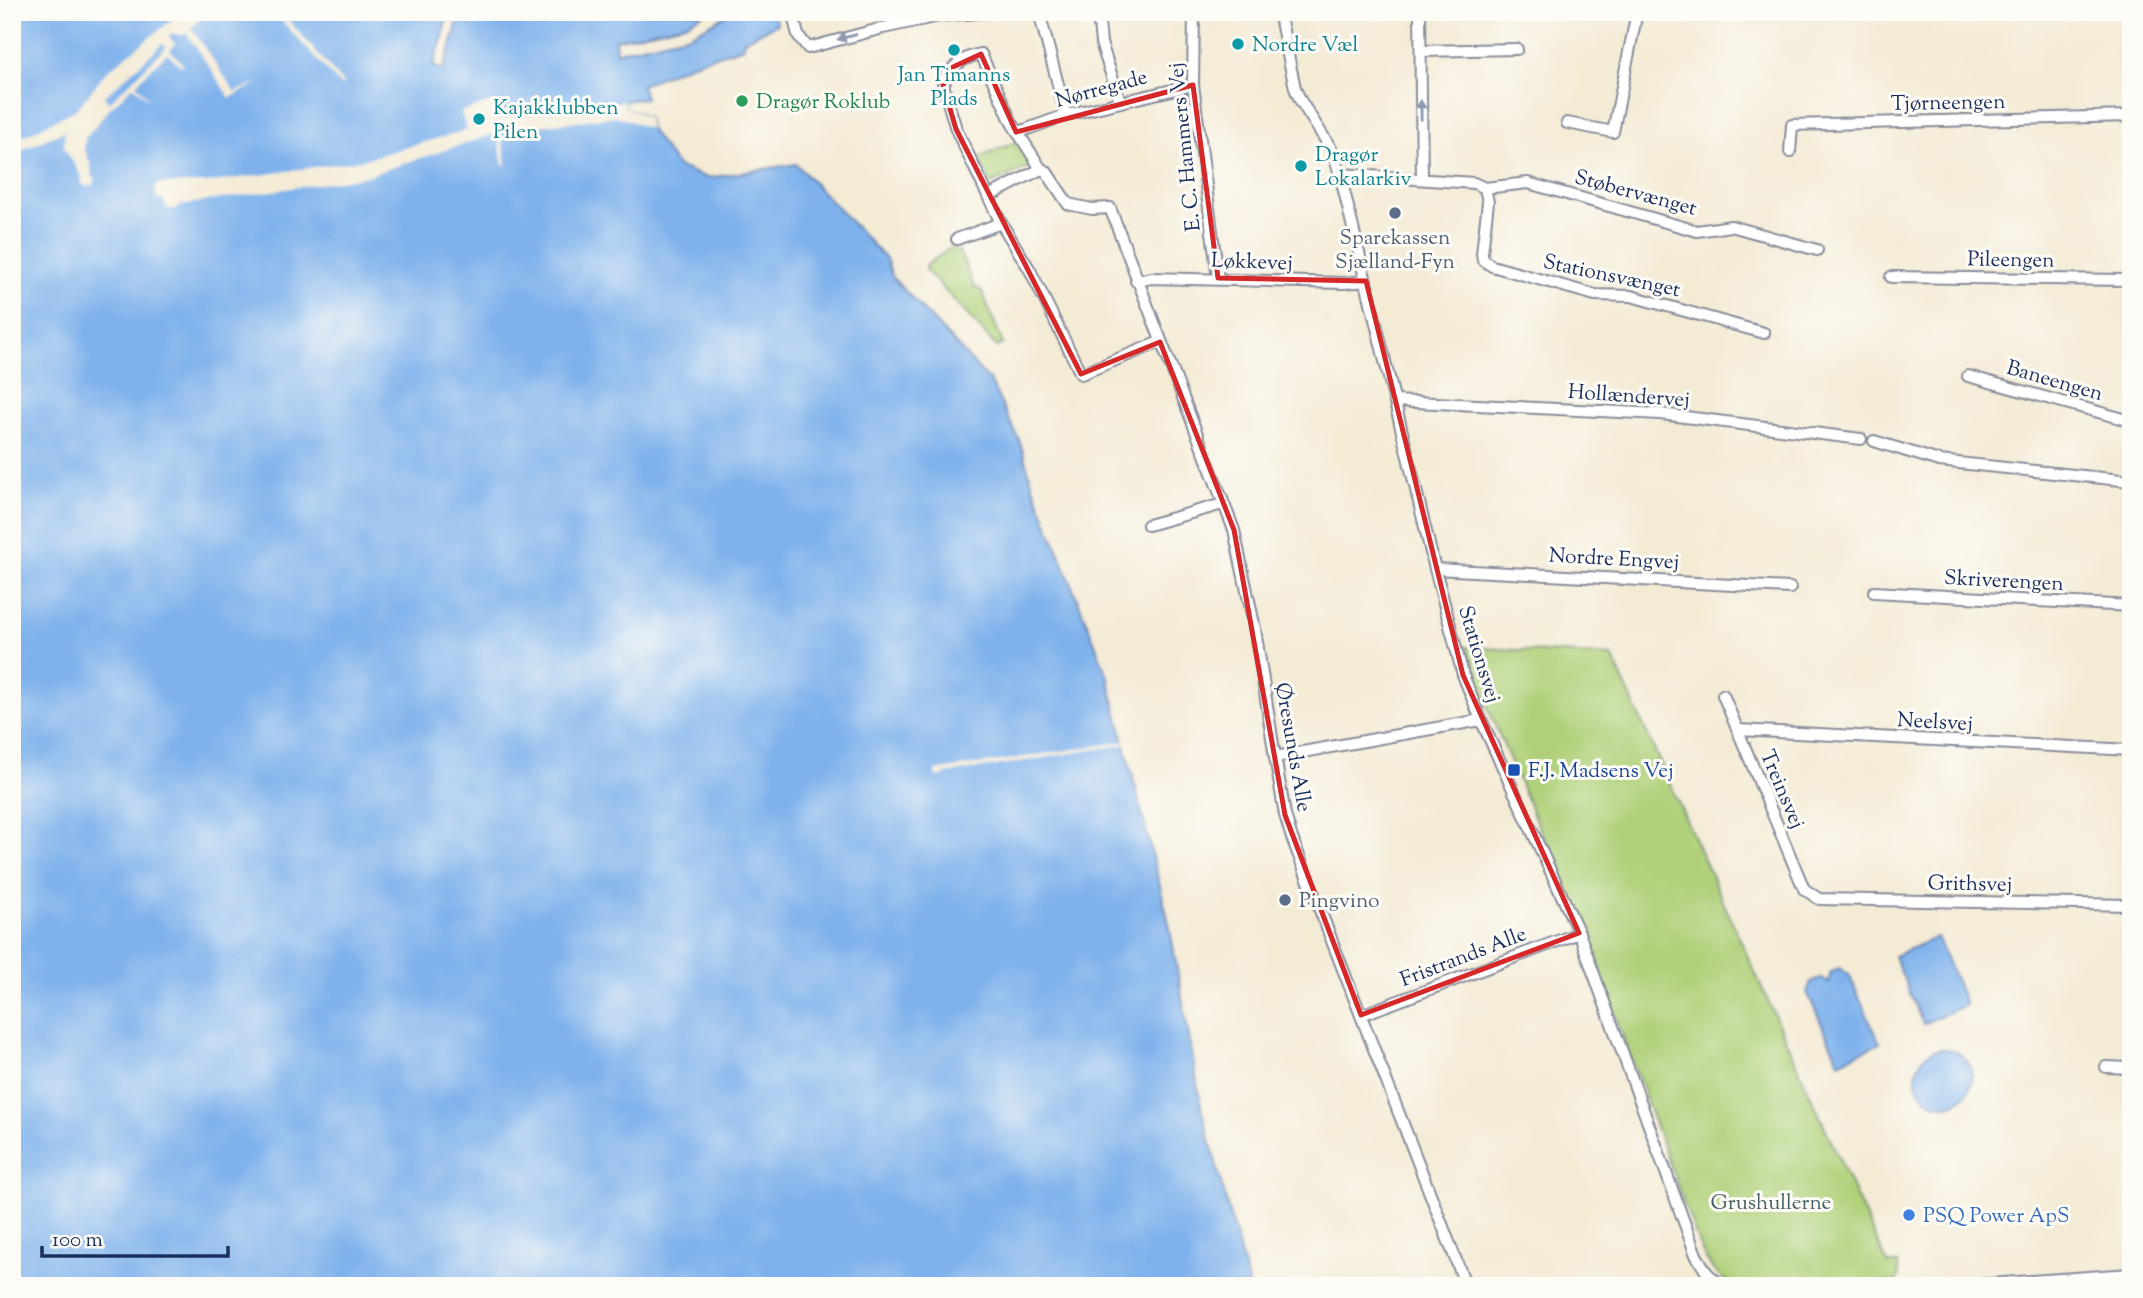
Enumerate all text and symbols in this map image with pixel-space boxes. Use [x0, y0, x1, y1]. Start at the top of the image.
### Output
place label: Nordre Væl [1252, 31, 1358, 61]
one-way arrow [836, 32, 858, 43]
marker: Nordre Væl [1230, 36, 1246, 52]
marker: Jan Timanns Plads [946, 42, 962, 58]
place label: Jan Timanns Plads [897, 61, 1010, 115]
street label: E. C. Hammers Vej [1162, 61, 1210, 233]
street label: Nørregade [1052, 63, 1151, 117]
place label: Dragør Roklub [756, 88, 890, 118]
street label: Tjørneengen [1890, 88, 2006, 120]
marker: Dragør Roklub [734, 93, 750, 109]
place label: Kajakklubben Pilen [493, 94, 619, 148]
one-way arrow [1416, 99, 1427, 121]
marker: Kajakklubben Pilen [471, 111, 487, 127]
place label: Dragør Lokalarkiv [1315, 141, 1411, 195]
marker: Dragør Lokalarkiv [1293, 158, 1309, 174]
street label: Støbervænget [1571, 163, 1700, 225]
marker: Sparekassen Sjælland-Fyn [1387, 205, 1403, 221]
place label: Sparekassen Sjælland-Fyn [1335, 224, 1455, 278]
street label: Pileengen [1967, 245, 2055, 277]
street label: Løkkevej [1211, 247, 1293, 279]
street label: Stationsvænget [1540, 248, 1683, 306]
street label: Baneengen [2003, 354, 2106, 410]
street label: Hollændervej [1567, 378, 1691, 416]
street label: Nordre Engvej [1548, 542, 1680, 578]
street label: Skriverengen [1943, 564, 2064, 600]
street label: Stationsvej [1449, 602, 1507, 707]
street label: Øresunds Alle [1266, 680, 1318, 814]
street label: Neelsvej [1896, 706, 1974, 740]
street label: Treinsvej [1751, 746, 1811, 834]
place label: F.J. Madsens Vej [1528, 757, 1674, 787]
marker: F.J. Madsens Vej [1506, 762, 1522, 778]
street label: Grithsvej [1927, 869, 2012, 901]
place label: Pingvino [1299, 887, 1380, 917]
marker: Pingvino [1277, 892, 1293, 908]
street label: Fristrands Alle [1396, 920, 1531, 996]
park label: Grushullerne [1711, 1189, 1831, 1219]
place label: PSQ Power ApS [1923, 1202, 2070, 1232]
marker: PSQ Power ApS [1901, 1207, 1917, 1223]
scale bar [42, 1214, 228, 1258]
text: 100 m [52, 1226, 103, 1256]

